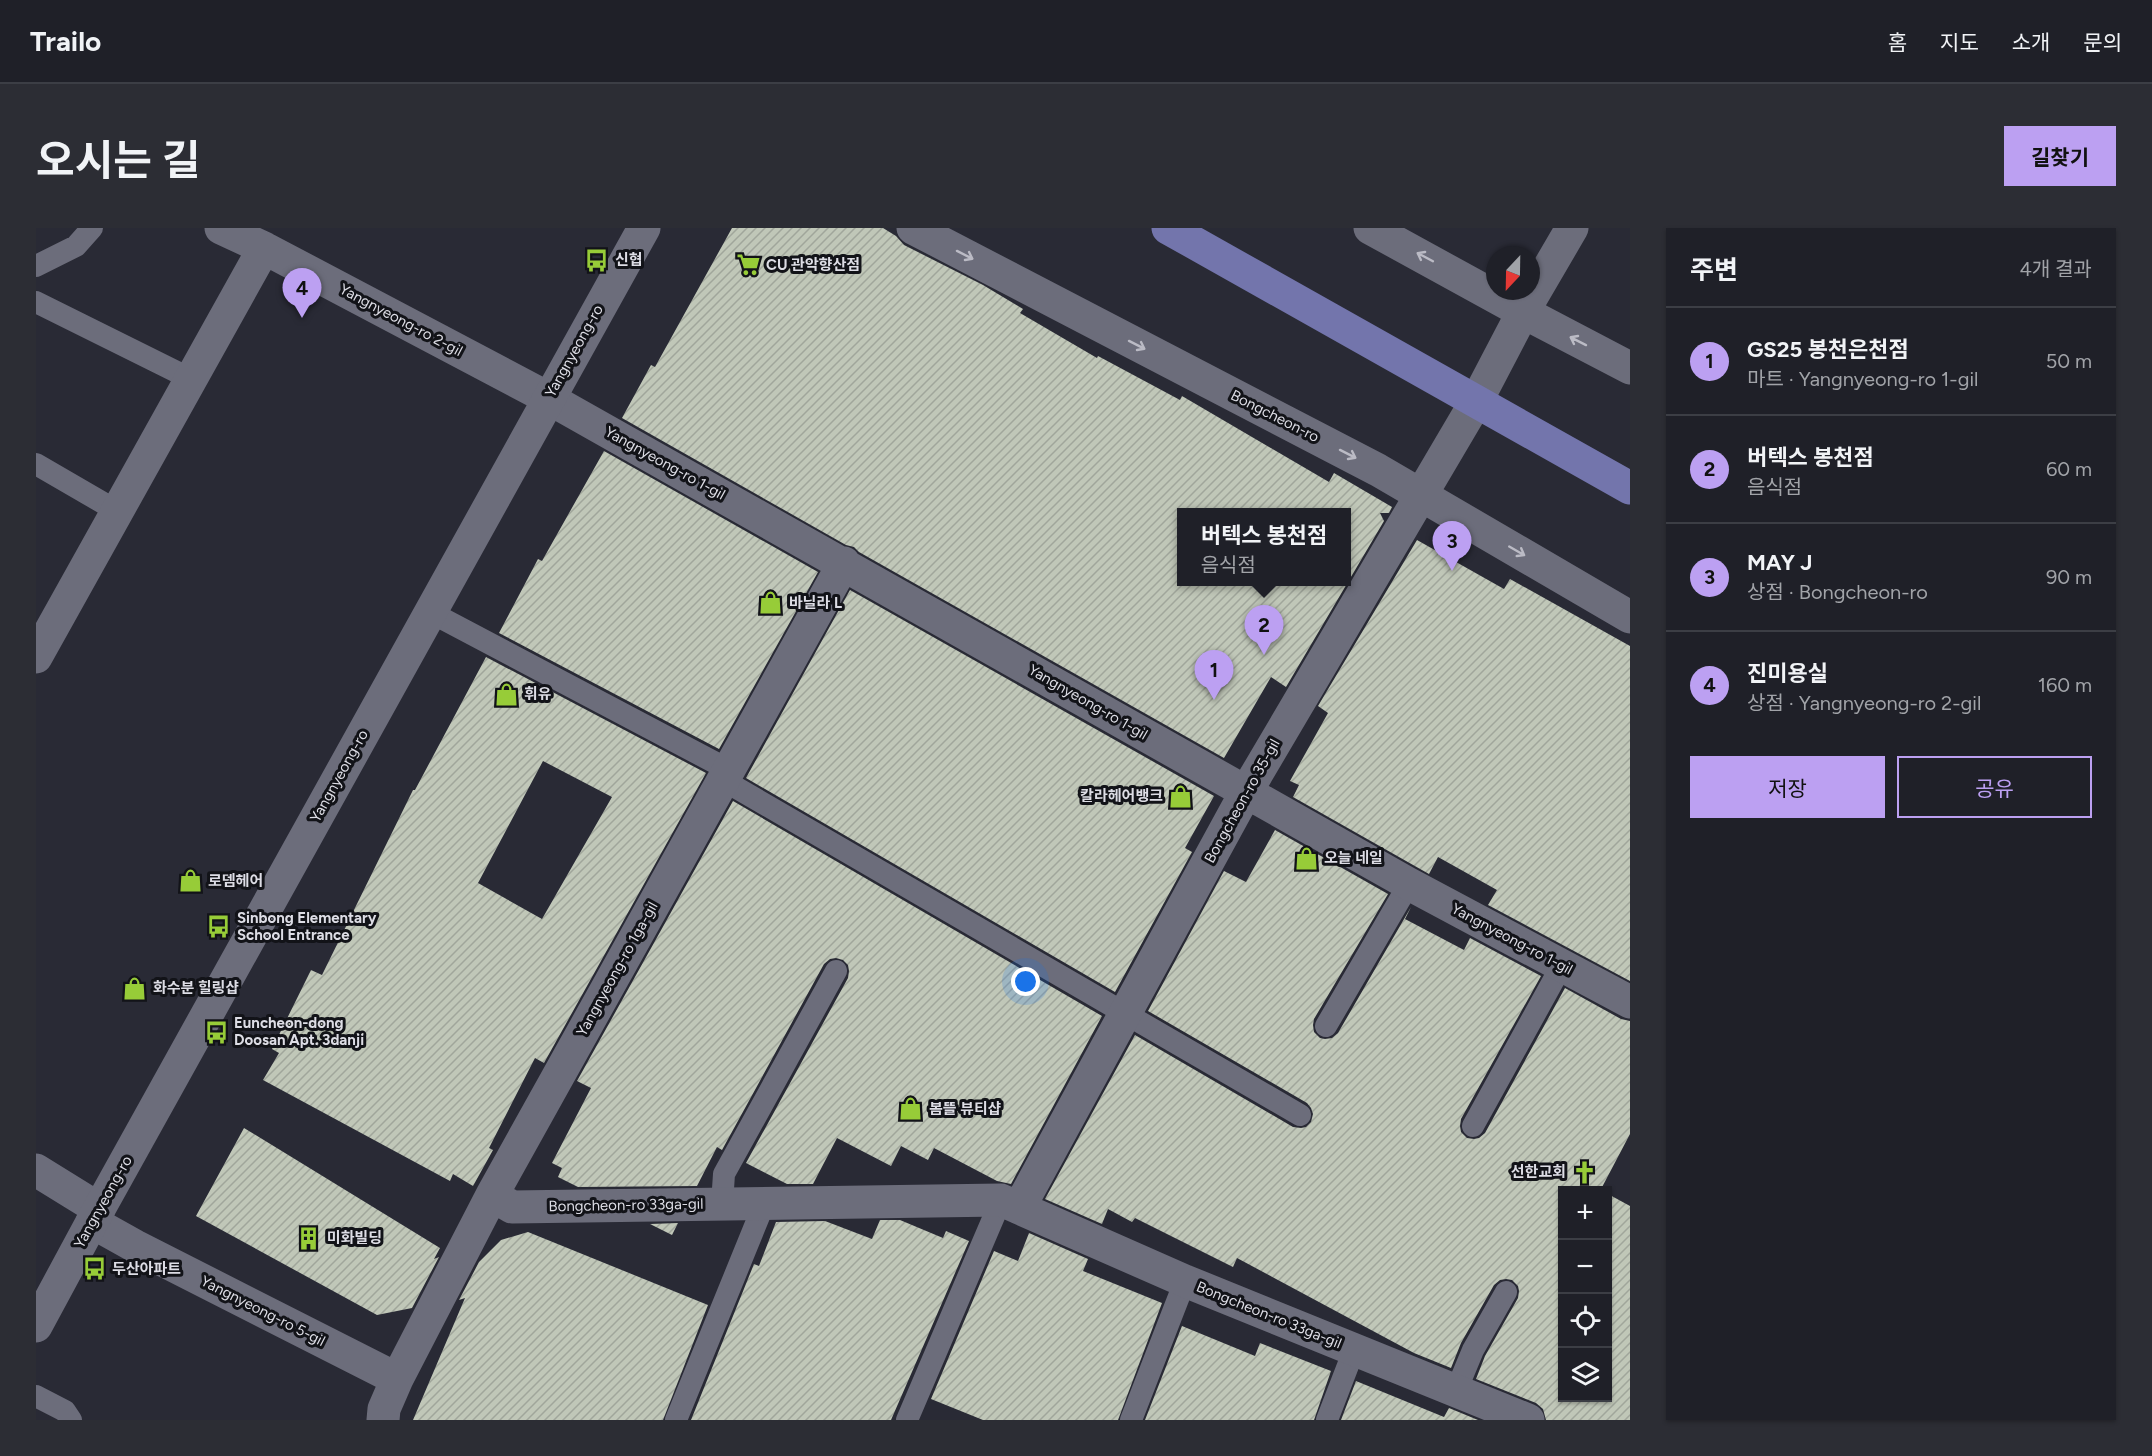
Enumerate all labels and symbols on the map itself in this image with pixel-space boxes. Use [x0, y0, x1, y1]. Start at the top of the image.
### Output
north arrow [1486, 246, 1540, 300]
bus stop icon: 신협 [584, 247, 610, 273]
one-way arrow [955, 250, 973, 261]
place label: 신협 [615, 251, 643, 269]
one-way arrow [1416, 251, 1434, 262]
supermarket icon: CU 관악향산점 [735, 252, 761, 278]
place label: CU 관악향산점 [766, 256, 860, 274]
pin: 4 [282, 268, 322, 318]
street label: Yangnyeong-ro 2-gil [336, 280, 466, 360]
street label: Yangnyeong-ro [541, 301, 607, 400]
one-way arrow [1570, 335, 1587, 347]
one-way arrow [1128, 340, 1146, 351]
street label: Bongcheon-ro [1228, 386, 1322, 446]
street label: Yangnyeong-ro 1-gil [602, 422, 728, 504]
one-way arrow [1338, 449, 1356, 461]
pin: 3 [1432, 522, 1472, 571]
one-way arrow [1508, 546, 1525, 558]
shop icon: 바닐라 L [758, 590, 784, 616]
place label: 바닐라 L [789, 594, 842, 612]
pin: 2 [1244, 606, 1284, 655]
pin: 1 [1194, 650, 1234, 700]
street label: Yangnyeong-ro 1-gil [1025, 661, 1151, 743]
shop icon: 휘유 [493, 681, 519, 707]
place label: 휘유 [524, 685, 552, 703]
street label: Yangnyeong-ro [306, 726, 372, 825]
street label: Bongcheon-ro 35-gil [1200, 736, 1284, 866]
shop icon: 칼라헤어뱅크 [1168, 783, 1194, 809]
place label: 칼라헤어뱅크 [1080, 787, 1163, 805]
shop icon: 오늘 네일 [1293, 845, 1319, 871]
place label: 오늘 네일 [1324, 849, 1383, 867]
shop icon: 로뎀헤어 [177, 868, 203, 894]
place label: 로뎀헤어 [208, 872, 263, 890]
street label: Yangnyeong-ro 1ga-gil [572, 898, 662, 1040]
street label: Yangnyeong-ro 1-gil [1448, 899, 1576, 979]
place label: Sinbong Elementary School Entrance [237, 909, 377, 944]
bus stop icon: Sinbong Elementary School Entrance [206, 914, 232, 940]
your location [1011, 967, 1040, 996]
shop icon: 화수분 힐링샵 [122, 975, 148, 1001]
place label: 화수분 힐링샵 [153, 979, 239, 997]
place label: Euncheon-dong Doosan Apt. 3danji [234, 1014, 364, 1049]
bus stop icon: Euncheon-dong Doosan Apt. 3danji [203, 1019, 229, 1045]
shop icon: 봄뜰 뷰티샵 [898, 1096, 924, 1122]
place label: 봄뜰 뷰티샵 [929, 1100, 1002, 1118]
street label: Yangnyeong-ro [70, 1152, 136, 1251]
church icon: 선한교회 [1571, 1159, 1597, 1185]
place label: 선한교회 [1511, 1163, 1566, 1181]
street label: Bongcheon-ro 33ga-gil [548, 1195, 704, 1215]
building icon: 미화빌딩 [296, 1225, 322, 1251]
place label: 미화빌딩 [327, 1229, 382, 1247]
bus stop icon: 두산아파트 [81, 1256, 107, 1282]
place label: 두산아파트 [112, 1260, 181, 1278]
street label: Yangnyeong-ro 5-gil [198, 1272, 328, 1350]
street label: Bongcheon-ro 33ga-gil [1194, 1278, 1344, 1352]

